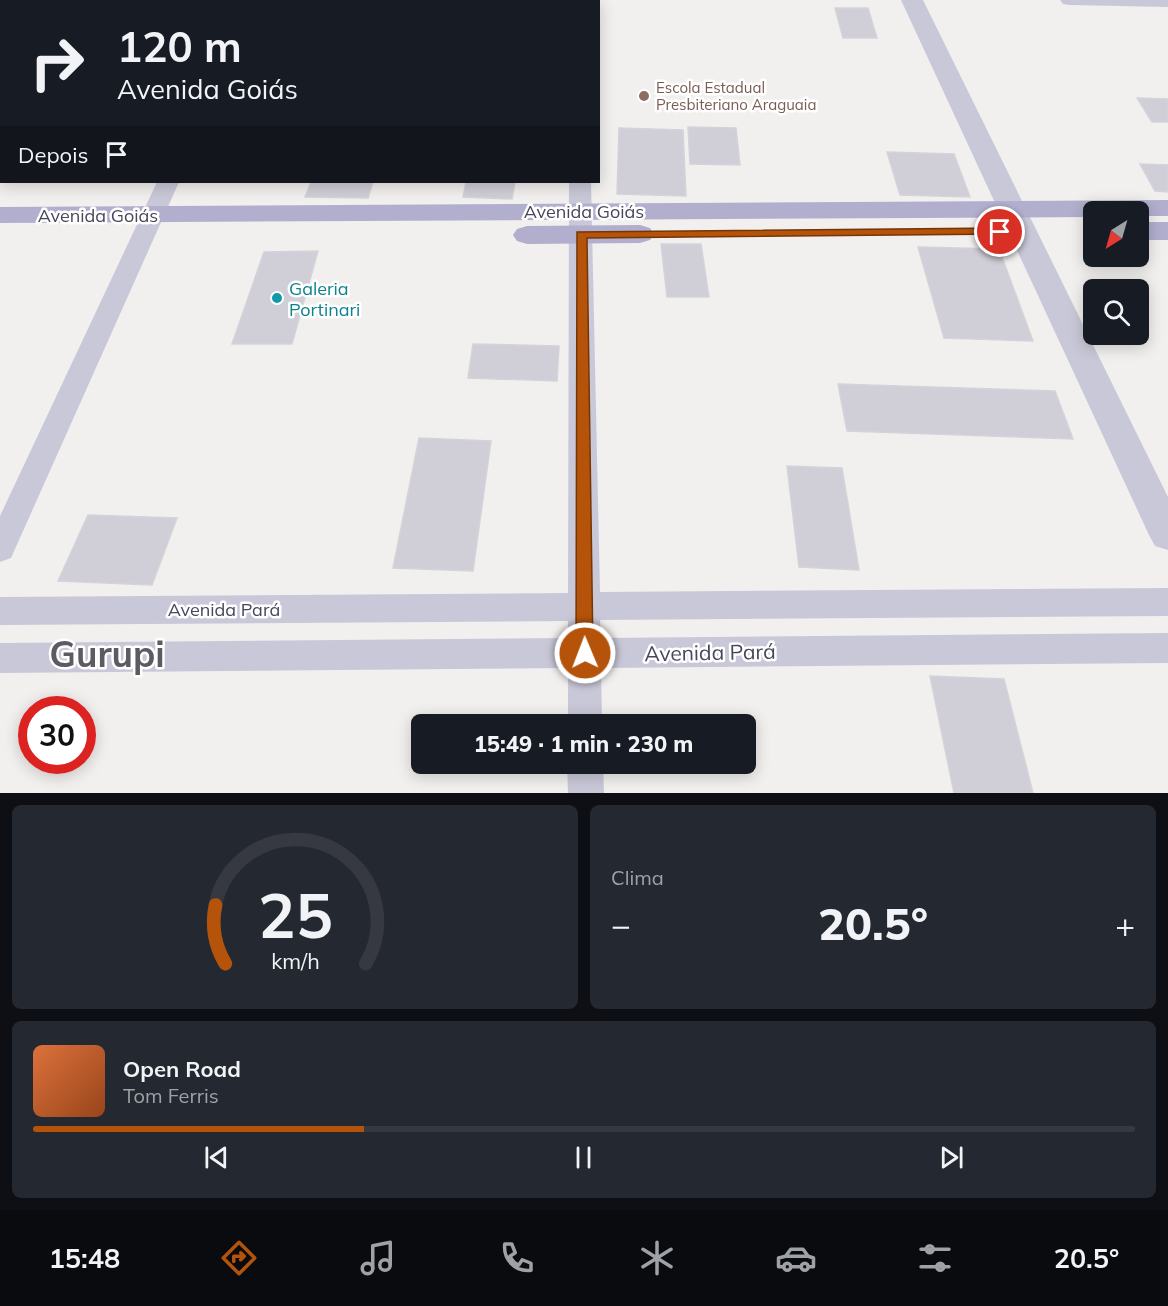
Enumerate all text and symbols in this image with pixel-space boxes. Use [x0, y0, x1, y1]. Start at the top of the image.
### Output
text: 120 m [117, 20, 242, 73]
icon: right [18, 24, 96, 102]
text: Avenida Goiás [117, 72, 298, 106]
place label: Escola Estadual Presbiteriano Araguaia [656, 78, 816, 114]
marker: Escola Estadual Presbiteriano Araguaia [637, 89, 651, 103]
icon: arrive [100, 138, 133, 171]
text: Depois [18, 141, 88, 169]
street label: Avenida Goiás [524, 200, 644, 223]
north arrow [1083, 201, 1149, 267]
map controls [1083, 201, 1149, 345]
street label: Avenida Goiás [38, 204, 158, 227]
pin [974, 206, 1025, 257]
icon: arrive [983, 215, 1016, 248]
place label: Galeria Portinari [289, 277, 360, 321]
button: search [1083, 279, 1149, 345]
marker: Galeria Portinari [270, 291, 284, 305]
street label: Avenida Pará [168, 598, 280, 621]
position arrow [553, 621, 617, 685]
district label: Gurupi [49, 631, 165, 676]
street label: Avenida Pará [644, 638, 776, 666]
speed limit sign: 30 [18, 696, 96, 774]
text: 15:49 · 1 min · 230 m [474, 730, 693, 758]
text: Clima [611, 865, 664, 890]
text: 25 [258, 875, 332, 954]
text: 20.5° [818, 895, 928, 951]
text: − [611, 904, 631, 945]
text: + [1115, 904, 1135, 945]
text: km/h [271, 947, 319, 974]
text: Open Road [123, 1055, 241, 1083]
text: Tom Ferris [123, 1083, 219, 1108]
icon: previous [200, 1141, 233, 1174]
icon: pause [567, 1141, 600, 1174]
icon: next [935, 1141, 968, 1174]
icon: directions [218, 1237, 260, 1279]
icon: music [357, 1237, 399, 1279]
icon: phone [496, 1237, 538, 1279]
icon: climate [636, 1237, 678, 1279]
icon: car [775, 1237, 817, 1279]
icon: filters [914, 1237, 956, 1279]
text: 15:48 [49, 1241, 120, 1275]
text: 20.5° [1054, 1241, 1119, 1275]

